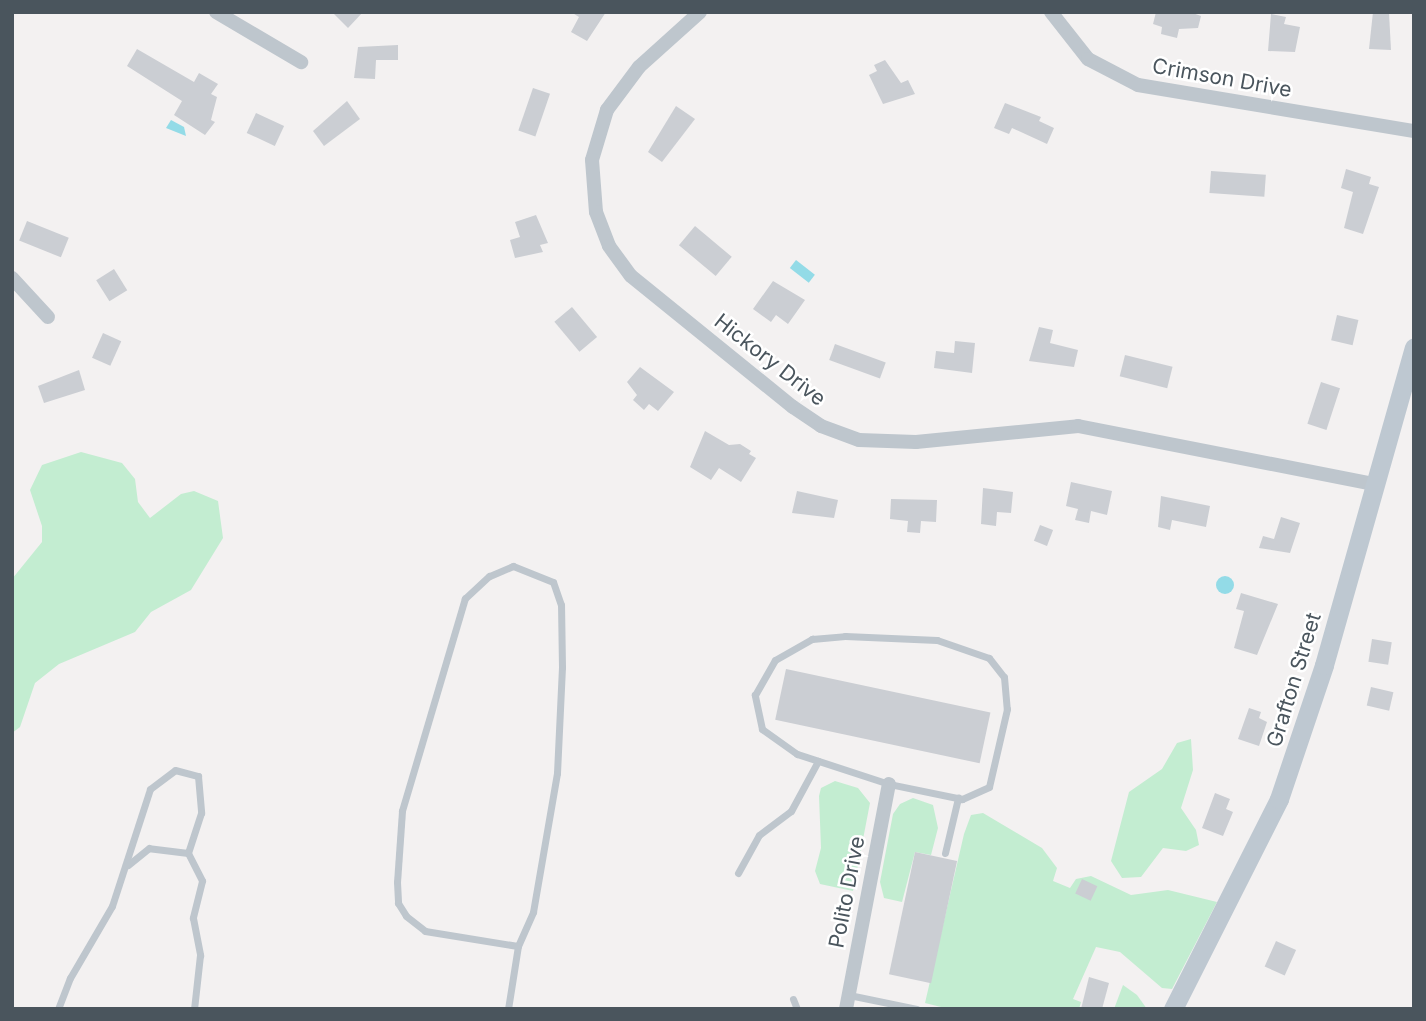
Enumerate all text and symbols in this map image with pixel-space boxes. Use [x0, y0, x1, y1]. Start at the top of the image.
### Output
street label: Crimson Drive [1150, 53, 1294, 103]
street label: Hickory Drive [709, 309, 831, 411]
street label: Grafton Street [1262, 610, 1326, 750]
street label: Polito Drive [824, 834, 870, 950]

